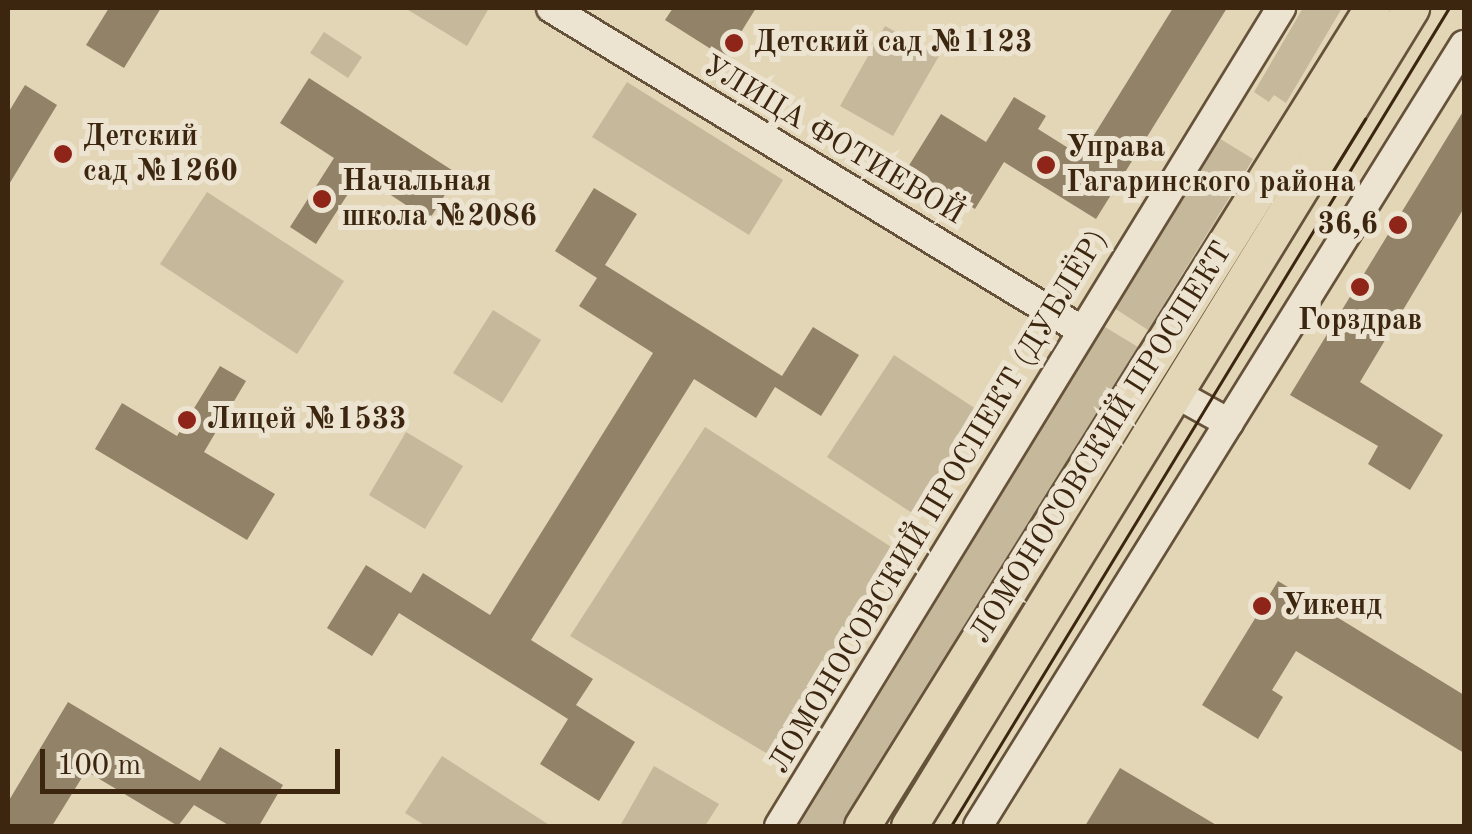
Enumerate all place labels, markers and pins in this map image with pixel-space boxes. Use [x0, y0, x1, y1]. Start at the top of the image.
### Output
place label: Детский сад №1123 [754, 25, 1032, 61]
marker: Детский сад №1123 [723, 32, 745, 54]
place label: Детский сад №1260 [83, 119, 238, 190]
place label: Управа Гагаринского района [1066, 130, 1355, 200]
marker: Детский сад №1260 [52, 143, 74, 165]
marker: Управа Гагаринского района [1035, 154, 1057, 176]
place label: Начальная школа №2086 [342, 164, 537, 234]
marker: Начальная школа №2086 [311, 188, 333, 210]
place label: 36,6 [1317, 207, 1378, 243]
marker: 36,6 [1387, 214, 1409, 236]
marker: Горздрав [1349, 276, 1371, 298]
place label: Горздрав [1298, 303, 1422, 339]
place label: Лицей №1533 [207, 402, 406, 438]
marker: Лицей №1533 [176, 409, 198, 431]
place label: Уикенд [1282, 588, 1382, 624]
marker: Уикенд [1251, 595, 1273, 617]

